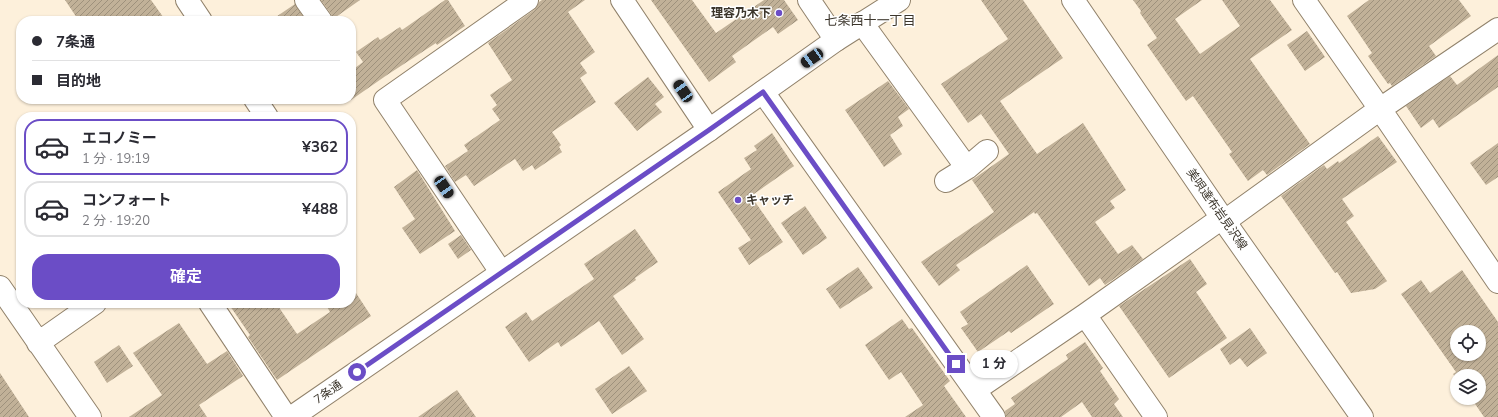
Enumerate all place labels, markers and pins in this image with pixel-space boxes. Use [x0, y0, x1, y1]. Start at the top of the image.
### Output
place label: 理容乃木下 [711, 5, 771, 21]
marker: 理容乃木下 [774, 8, 784, 18]
place label: キャッチ [746, 192, 794, 208]
marker: キャッチ [733, 195, 743, 205]

